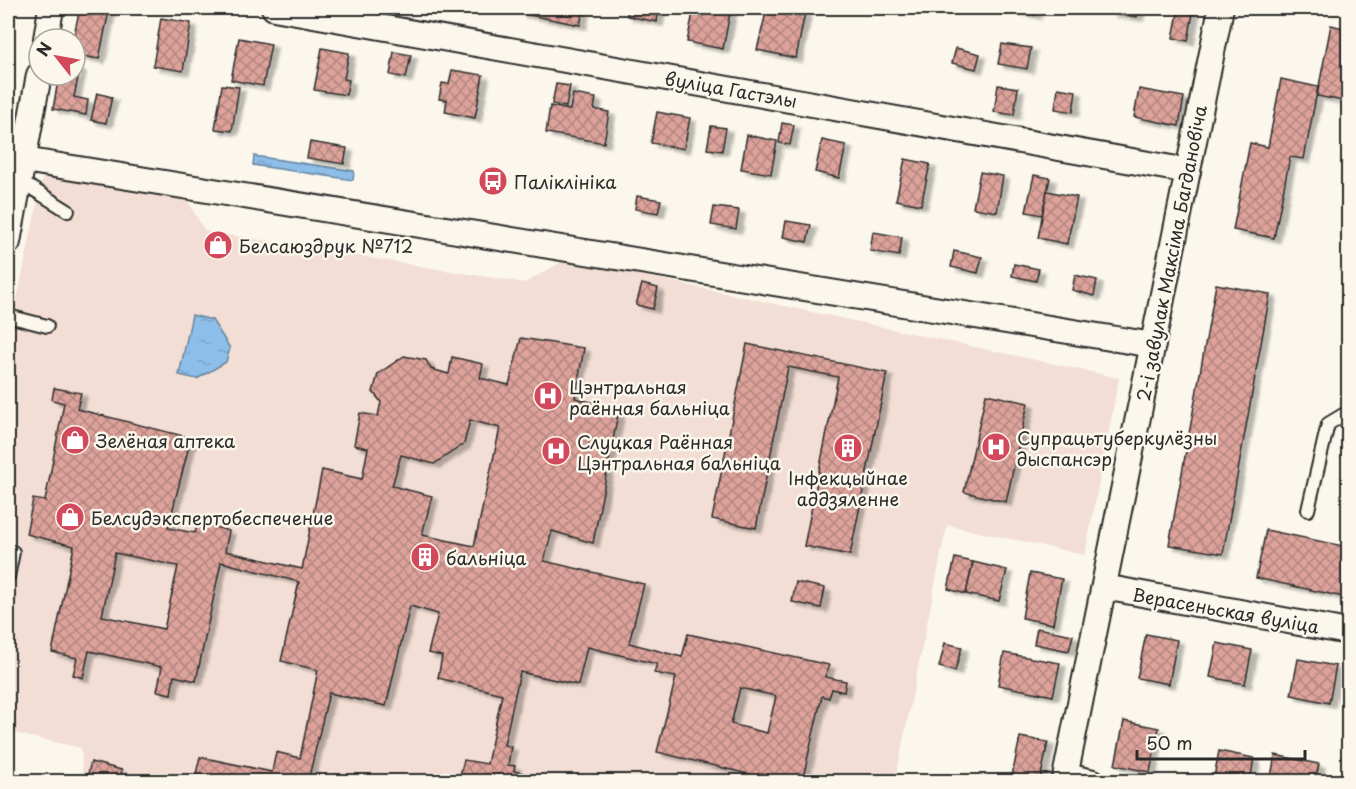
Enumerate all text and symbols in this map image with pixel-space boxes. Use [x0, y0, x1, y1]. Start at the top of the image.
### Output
north arrow [27, 27, 87, 87]
text: N [30, 37, 57, 60]
street label: вуліца Гастэлы [663, 64, 799, 114]
street label: 2-і завулак Максіма Багдановіча [1129, 103, 1213, 403]
bus stop icon: Паліклініка [477, 165, 509, 197]
place label: Паліклініка [514, 168, 617, 195]
shop icon: Белсаюздрук №712 [202, 229, 234, 261]
place label: Белсаюздрук №712 [239, 232, 413, 259]
place label: Цэнтральная раённая бальніца [569, 373, 730, 421]
hospital icon: Цэнтральная раённая бальніца [532, 380, 564, 412]
shop icon: Зелёная аптека [59, 424, 91, 456]
place label: Супрацьтуберкулёзны дыспансэр [1017, 424, 1217, 472]
place label: Зелёная аптека [96, 427, 236, 454]
place label: Слуцкая Раённая Цэнтральная бальніца [577, 428, 781, 476]
hospital icon: Супрацьтуберкулёзны дыспансэр [980, 431, 1012, 463]
building icon: Інфекцыйнае аддзяленне [832, 432, 864, 464]
hospital icon: Слуцкая Раённая Цэнтральная бальніца [540, 435, 572, 467]
place label: Інфекцыйнае аддзяленне [788, 464, 908, 512]
shop icon: Белсудэкспертобеспечение [54, 501, 86, 533]
place label: Белсудэкспертобеспечение [91, 504, 333, 531]
building icon: бальніца [409, 541, 441, 573]
place label: бальніца [446, 544, 526, 571]
street label: Верасеньская вуліца [1131, 580, 1321, 640]
scale bar [1137, 723, 1305, 761]
text: 50 m [1146, 729, 1193, 756]

